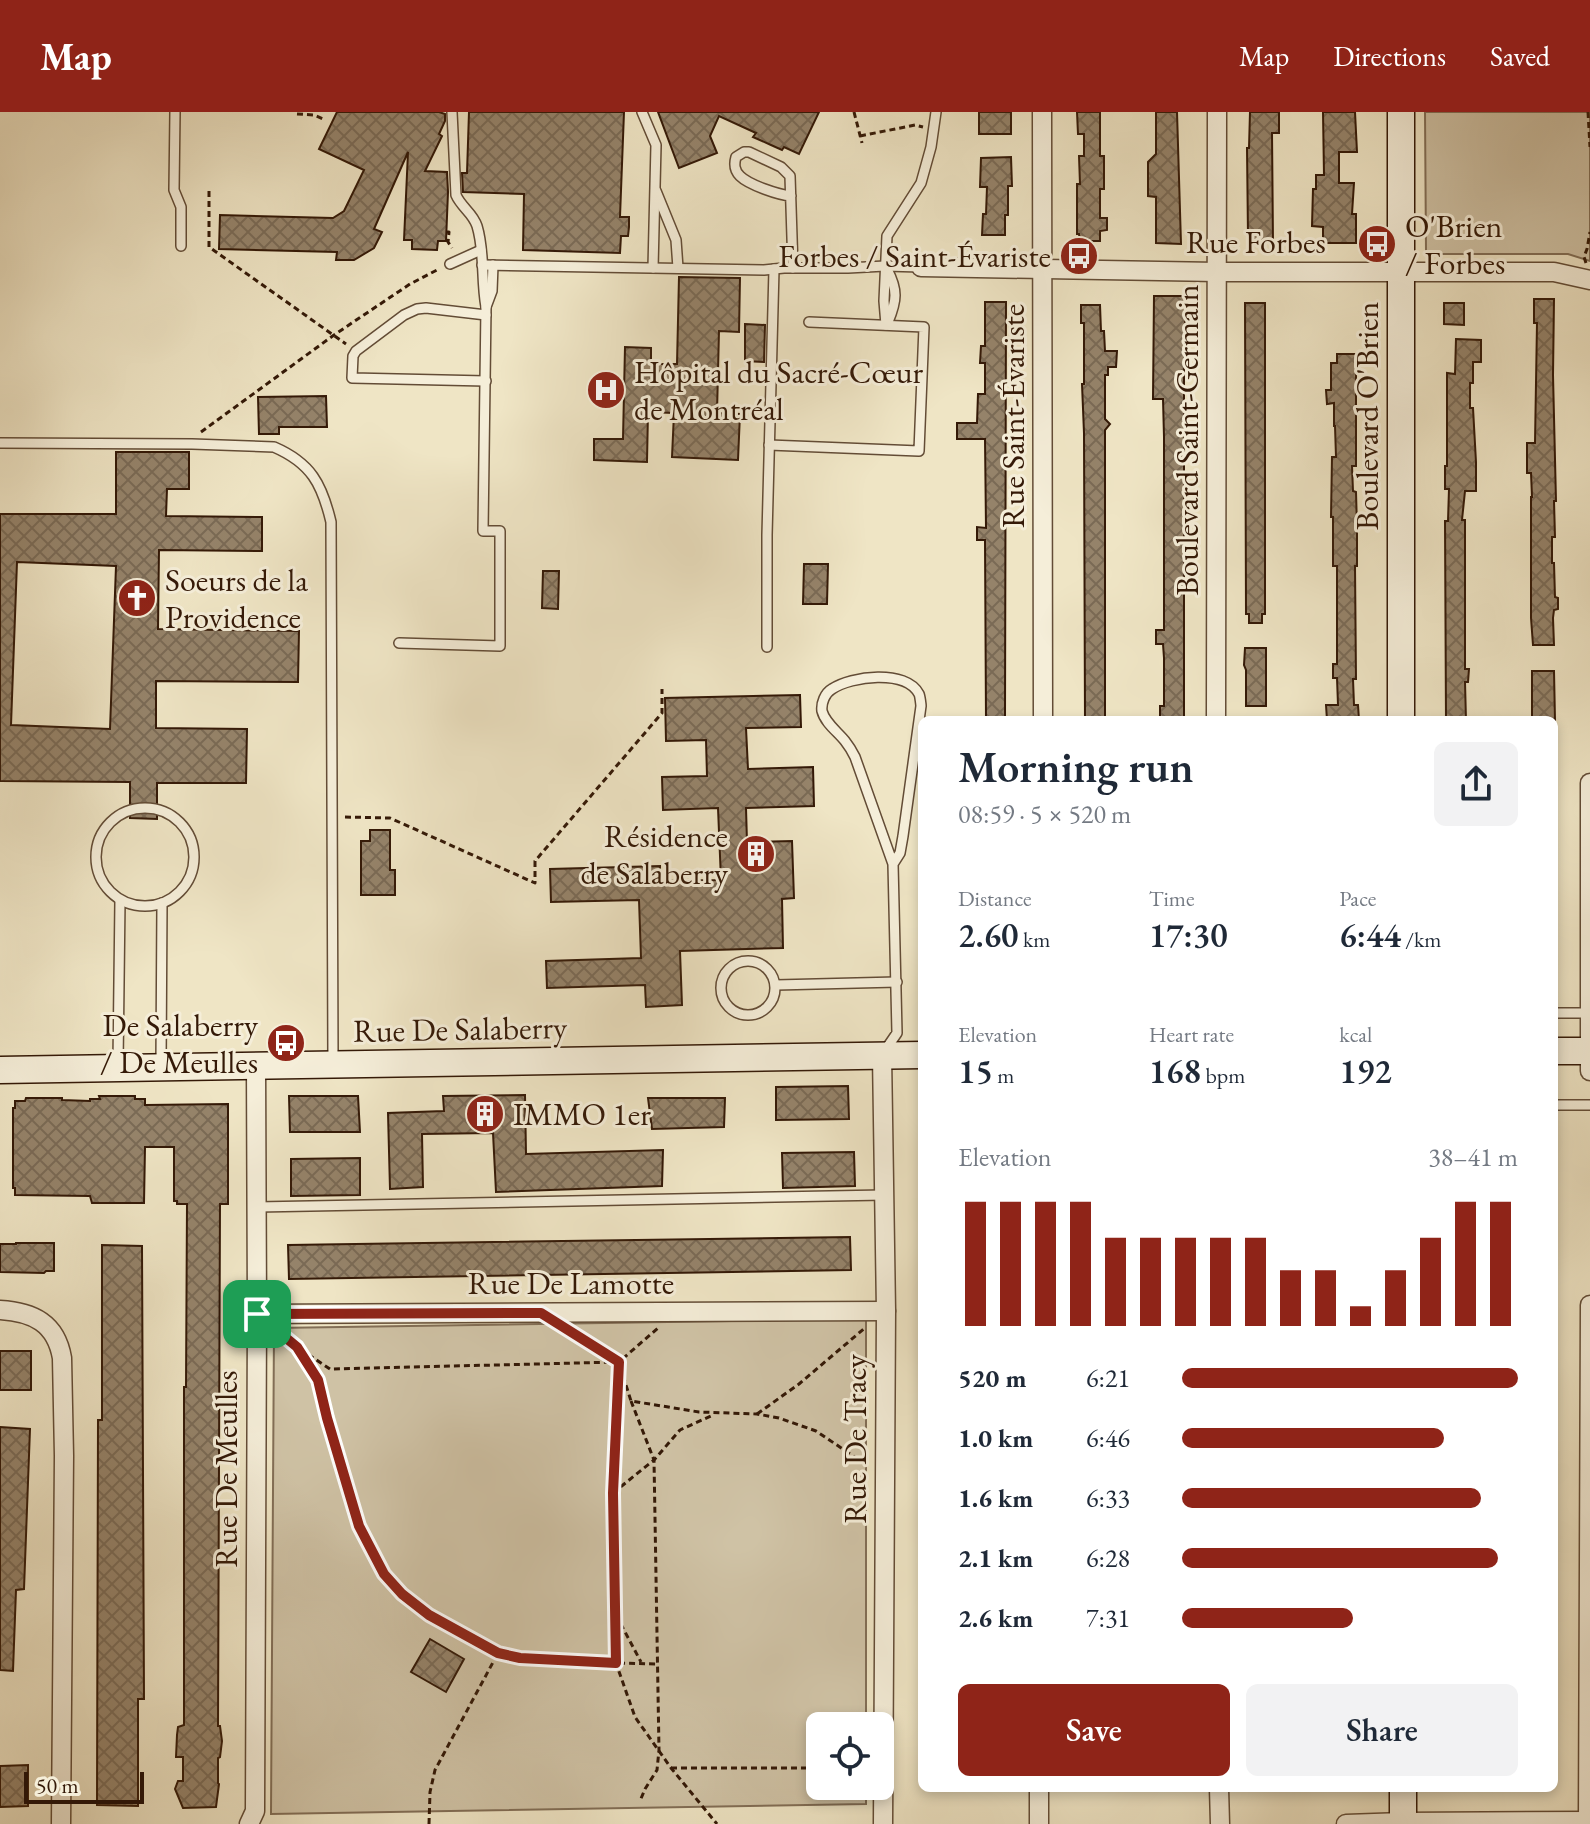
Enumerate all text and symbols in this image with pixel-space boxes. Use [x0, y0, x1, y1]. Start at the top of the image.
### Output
text: Map [40, 32, 112, 81]
text: Map [1239, 38, 1289, 74]
text: Directions [1333, 38, 1446, 74]
text: Saved [1490, 38, 1550, 74]
place label: O'Brien / Forbes [1405, 205, 1505, 284]
street label: Rue Forbes [1186, 221, 1326, 263]
bus stop icon: O'Brien / Forbes [1356, 223, 1398, 265]
place label: Forbes / Saint-Évariste [778, 235, 1051, 277]
bus stop icon: Forbes / Saint-Évariste [1058, 235, 1100, 277]
street label: Boulevard Saint-Germain [1166, 284, 1208, 596]
street label: Boulevard O'Brien [1346, 302, 1388, 530]
street label: Rue Saint-Évariste [992, 304, 1034, 528]
place label: Hôpital du Sacré-Cœur de Montréal [634, 351, 924, 430]
hospital icon: Hôpital du Sacré-Cœur de Montréal [585, 369, 627, 411]
place label: Soeurs de la Providence [165, 559, 308, 638]
church icon: Soeurs de la Providence [116, 577, 158, 619]
text: Morning run [958, 738, 1194, 795]
button: share [1434, 742, 1518, 826]
text: 08:59 · 5 × 520 m [958, 797, 1131, 831]
place label: Résidence de Salaberry [580, 815, 729, 894]
building icon: Résidence de Salaberry [735, 833, 777, 875]
text: Distance [958, 884, 1031, 913]
text: Time [1149, 884, 1194, 913]
text: Pace [1339, 884, 1376, 913]
text: 2.60 [958, 913, 1019, 957]
text: 17:30 [1149, 913, 1228, 957]
text: 6:44 [1339, 913, 1401, 957]
text: km [1019, 925, 1050, 954]
text: /km [1401, 925, 1442, 954]
place label: De Salaberry / De Meulles [100, 1004, 259, 1083]
street label: Rue De Salaberry [353, 1006, 568, 1052]
text: Elevation [958, 1020, 1037, 1049]
text: Heart rate [1149, 1020, 1234, 1049]
text: kcal [1339, 1020, 1372, 1049]
bus stop icon: De Salaberry / De Meulles [265, 1022, 307, 1064]
text: 15 [958, 1049, 993, 1093]
text: 168 [1149, 1049, 1201, 1093]
text: 192 [1339, 1049, 1392, 1093]
text: m [993, 1061, 1014, 1090]
text: bpm [1201, 1061, 1245, 1090]
building icon: IMMO 1er [464, 1093, 506, 1135]
place label: IMMO 1er [513, 1093, 651, 1135]
text: Elevation [958, 1140, 1052, 1174]
text: 38–41 m [1428, 1140, 1518, 1174]
street label: Rue De Lamotte [468, 1262, 674, 1304]
pin [223, 1280, 291, 1348]
icon: arrive [235, 1292, 279, 1336]
street label: Rue De Tracy [834, 1353, 876, 1524]
text: 520 m [958, 1361, 1026, 1395]
text: 6:21 [1086, 1361, 1130, 1395]
street label: Rue De Meulles [205, 1370, 247, 1568]
text: 1.0 km [958, 1421, 1033, 1455]
text: 6:46 [1086, 1421, 1130, 1455]
text: 1.6 km [958, 1481, 1033, 1515]
text: 6:33 [1086, 1481, 1130, 1515]
text: 2.1 km [958, 1541, 1033, 1575]
text: 6:28 [1086, 1541, 1130, 1575]
text: 2.6 km [958, 1601, 1033, 1635]
text: 7:31 [1086, 1601, 1130, 1635]
button: Save [958, 1684, 1230, 1776]
button: Share [1246, 1684, 1518, 1776]
map controls [806, 1712, 894, 1800]
button: locate [806, 1712, 894, 1800]
scale bar [24, 1768, 144, 1804]
text: 50 m [36, 1771, 79, 1800]

